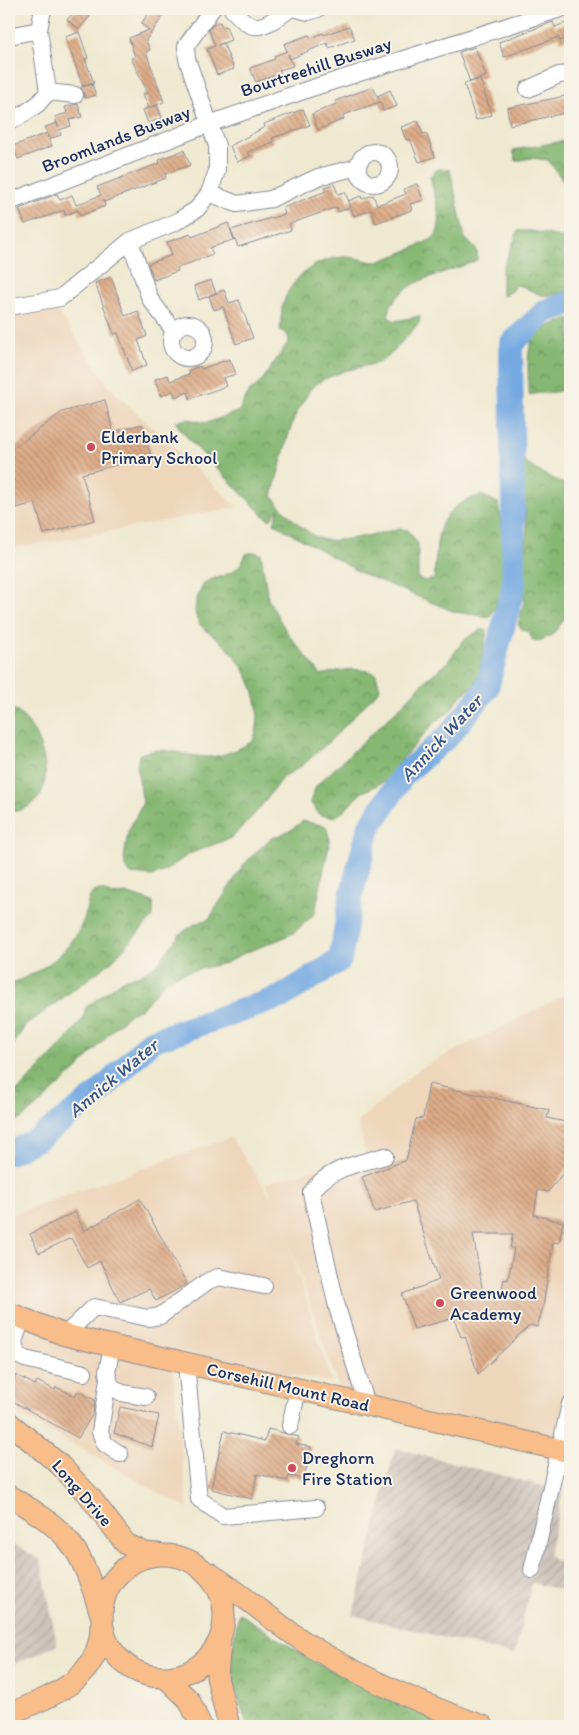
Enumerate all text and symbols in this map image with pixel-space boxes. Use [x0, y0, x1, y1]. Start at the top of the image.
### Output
street label: Bourtreehill Busway [238, 32, 395, 102]
street label: Broomlands Busway [39, 100, 194, 177]
place label: Elderbank Primary School [101, 426, 217, 469]
marker: Elderbank Primary School [85, 441, 97, 453]
water label: Annick Water [395, 688, 489, 786]
water label: Annick Water [63, 1032, 165, 1122]
place label: Greenwood Academy [450, 1282, 537, 1325]
marker: Greenwood Academy [434, 1297, 446, 1309]
street label: Corsehill Mount Road [204, 1358, 372, 1417]
place label: Dreghorn Fire Station [302, 1447, 392, 1490]
street label: Long Drive [47, 1455, 117, 1531]
marker: Dreghorn Fire Station [286, 1462, 298, 1474]

